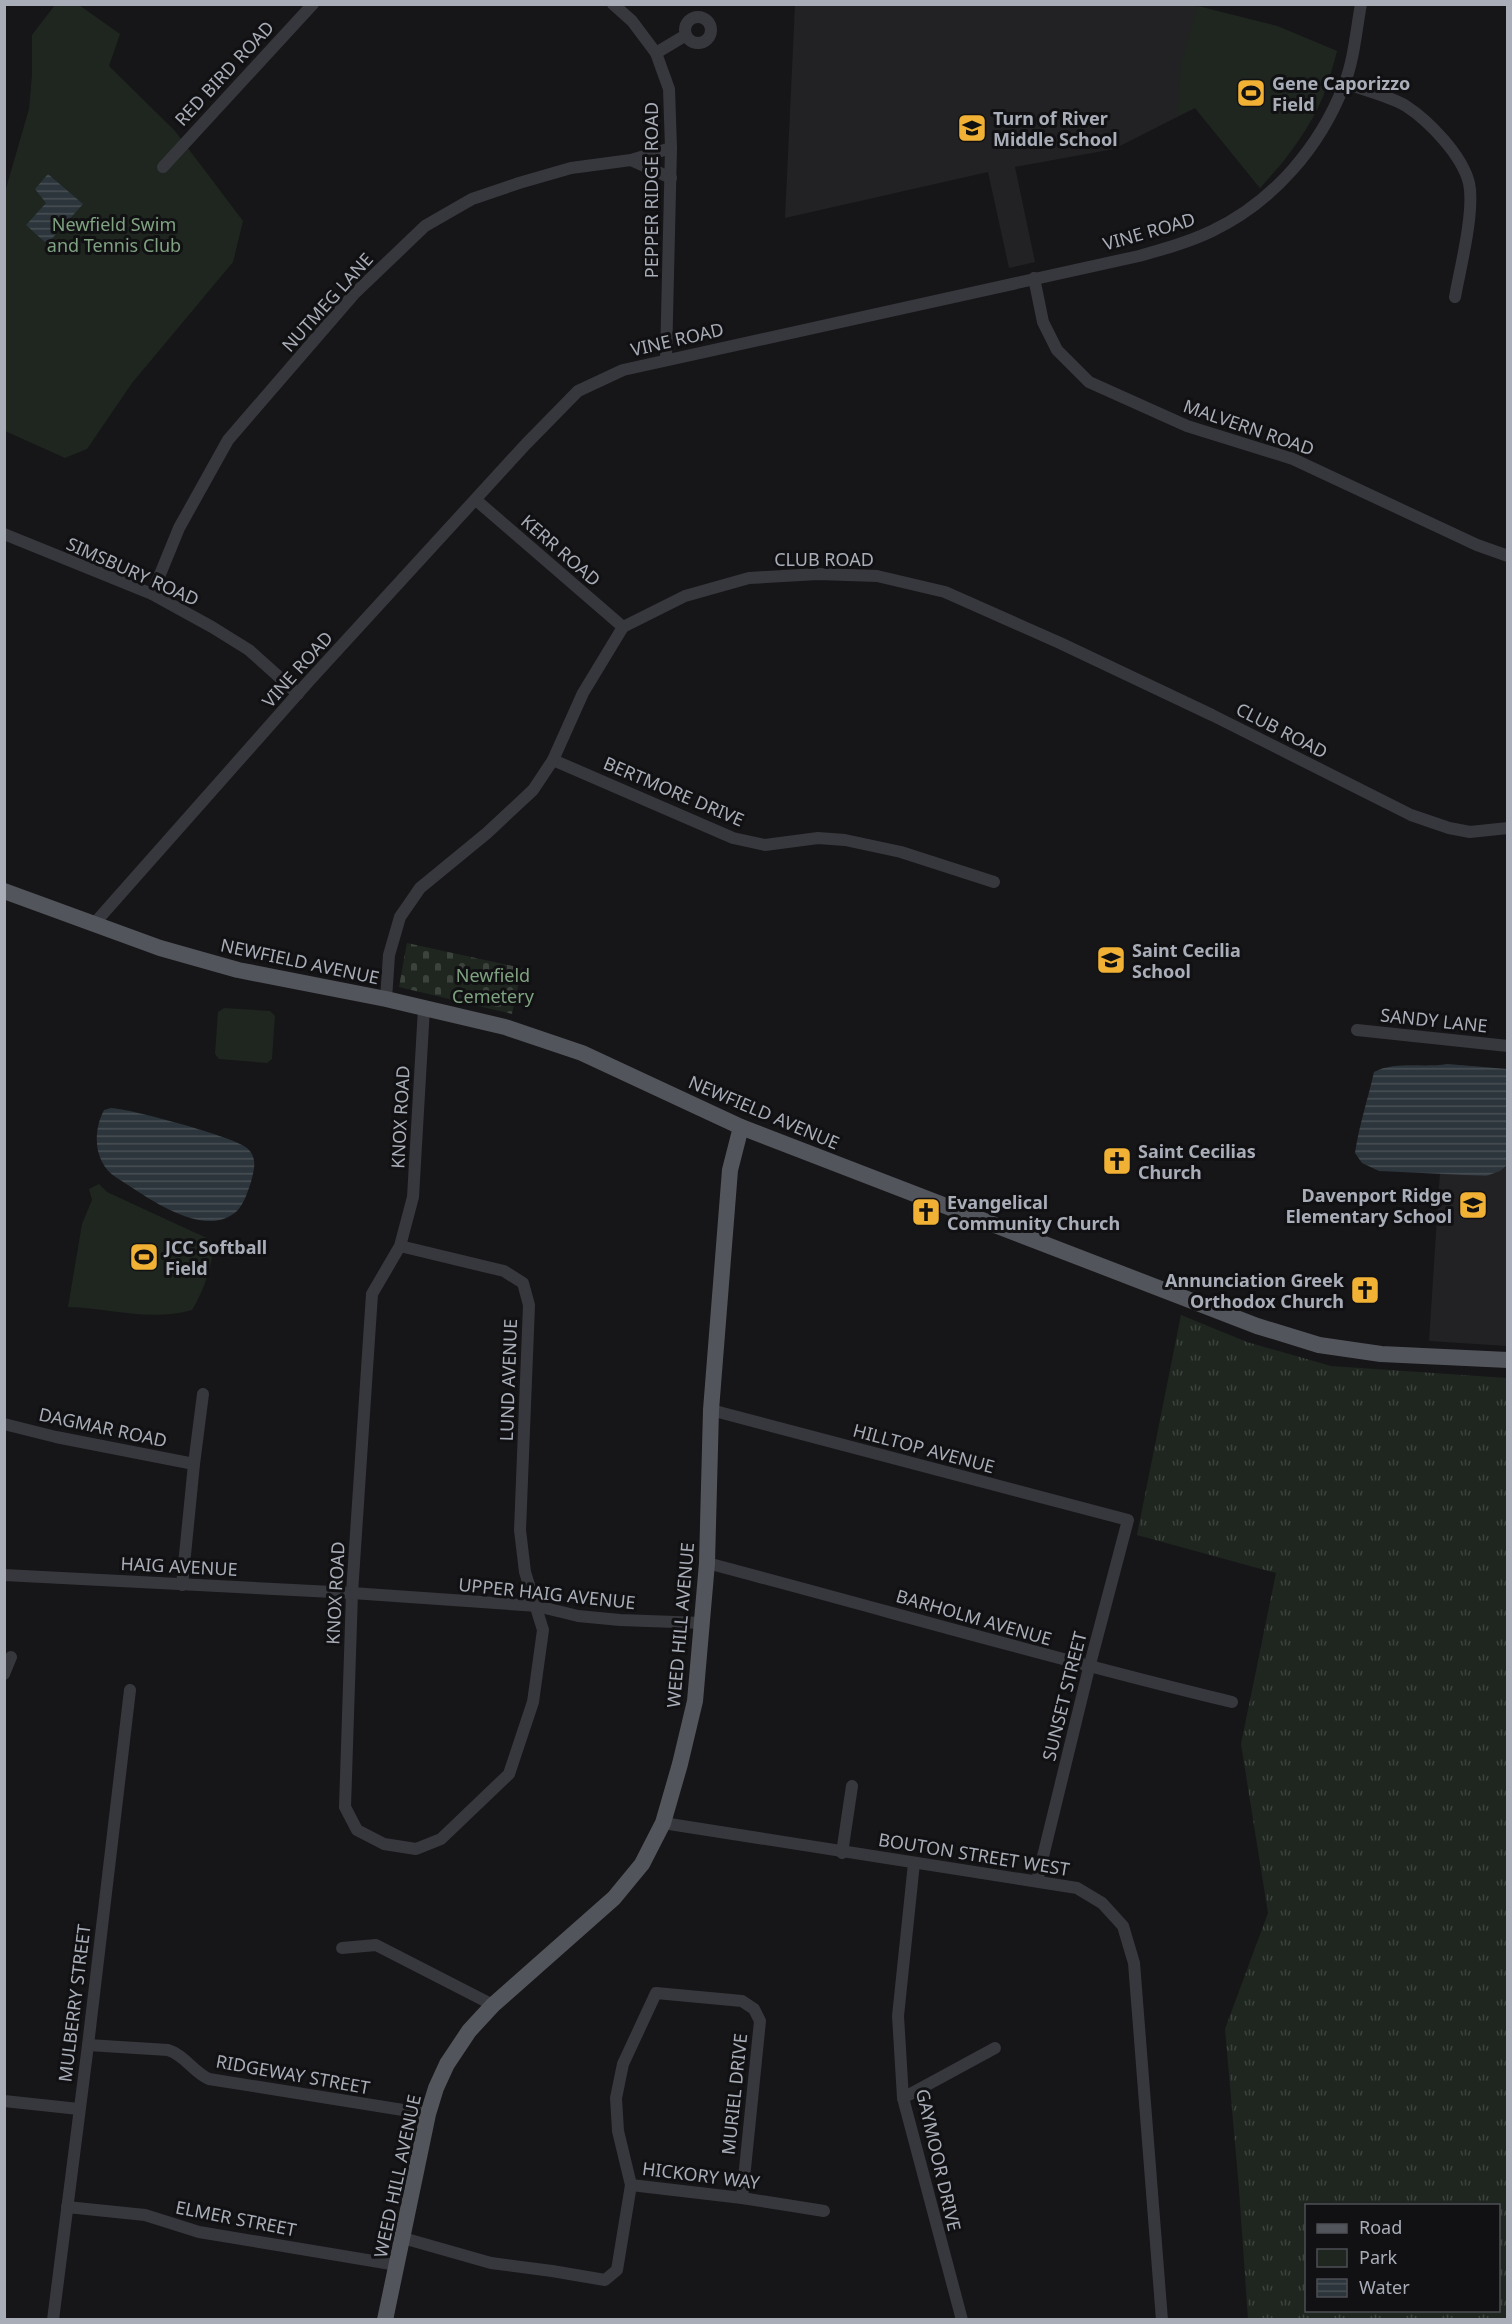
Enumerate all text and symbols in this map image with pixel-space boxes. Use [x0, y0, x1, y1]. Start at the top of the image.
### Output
street label: RED BIRD ROAD [169, 15, 279, 131]
place label: Gene Caporizzo Field [1272, 71, 1410, 116]
sports icon: Gene Caporizzo Field [1235, 77, 1267, 109]
street label: PEPPER RIDGE ROAD [639, 102, 663, 278]
place label: Turn of River Middle School [993, 106, 1118, 151]
school or university icon: Turn of River Middle School [956, 112, 988, 144]
street label: VINE ROAD [1100, 206, 1198, 256]
park label: Newfield Swim and Tennis Club [47, 212, 181, 257]
street label: NUTMEG LANE [276, 247, 378, 357]
street label: VINE ROAD [628, 317, 726, 361]
street label: MALVERN ROAD [1180, 393, 1318, 461]
street label: KERR ROAD [516, 509, 606, 591]
street label: SIMSBURY ROAD [63, 531, 203, 611]
street label: CLUB ROAD [774, 547, 874, 571]
street label: VINE ROAD [256, 626, 338, 712]
street label: CLUB ROAD [1232, 697, 1332, 763]
street label: BERTMORE DRIVE [600, 751, 748, 831]
street label: NEWFIELD AVENUE [218, 932, 382, 990]
place label: Saint Cecilia School [1132, 938, 1241, 983]
school or university icon: Saint Cecilia School [1095, 944, 1127, 976]
park label: Newfield Cemetery [452, 963, 535, 1008]
street label: SANDY LANE [1379, 1002, 1489, 1038]
street label: KNOX ROAD [385, 1065, 415, 1169]
street label: NEWFIELD AVENUE [685, 1069, 843, 1155]
place label: Saint Cecilias Church [1138, 1139, 1256, 1184]
church icon: Saint Cecilias Church [1101, 1145, 1133, 1177]
place label: Davenport Ridge Elementary School [1285, 1183, 1452, 1228]
school or university icon: Davenport Ridge Elementary School [1457, 1189, 1489, 1221]
place label: Evangelical Community Church [947, 1190, 1120, 1235]
church icon: Evangelical Community Church [910, 1196, 942, 1228]
place label: JCC Softball Field [163, 1235, 267, 1280]
sports icon: JCC Softball Field [128, 1241, 160, 1273]
place label: Annunciation Greek Orthodox Church [1165, 1268, 1345, 1313]
church icon: Annunciation Greek Orthodox Church [1349, 1274, 1381, 1306]
street label: LUND AVENUE [494, 1318, 522, 1442]
street label: DAGMAR ROAD [37, 1402, 169, 1452]
street label: HILLTOP AVENUE [851, 1418, 997, 1478]
street label: KNOX ROAD [320, 1541, 350, 1645]
street label: WEED HILL AVENUE [661, 1541, 699, 1709]
street label: HAIG AVENUE [120, 1551, 238, 1581]
street label: UPPER HAIG AVENUE [457, 1572, 637, 1614]
street label: BARHOLM AVENUE [893, 1583, 1055, 1651]
street label: SUNSET STREET [1036, 1629, 1092, 1763]
street label: BOUTON STREET WEST [877, 1827, 1071, 1881]
street label: MULBERRY STREET [52, 1923, 96, 2083]
street label: MURIEL DRIVE [716, 2032, 752, 2156]
street label: RIDGEWAY STREET [214, 2049, 372, 2099]
street label: GAYMOOR DRIVE [911, 2087, 967, 2233]
street label: WEED HILL AVENUE [368, 2092, 426, 2260]
street label: HICKORY WAY [641, 2156, 762, 2194]
street label: ELMER STREET [173, 2195, 299, 2241]
legend [1305, 2204, 1500, 2312]
text: Road [1359, 2215, 1402, 2239]
text: Park [1359, 2245, 1397, 2269]
text: Water [1359, 2275, 1410, 2299]

